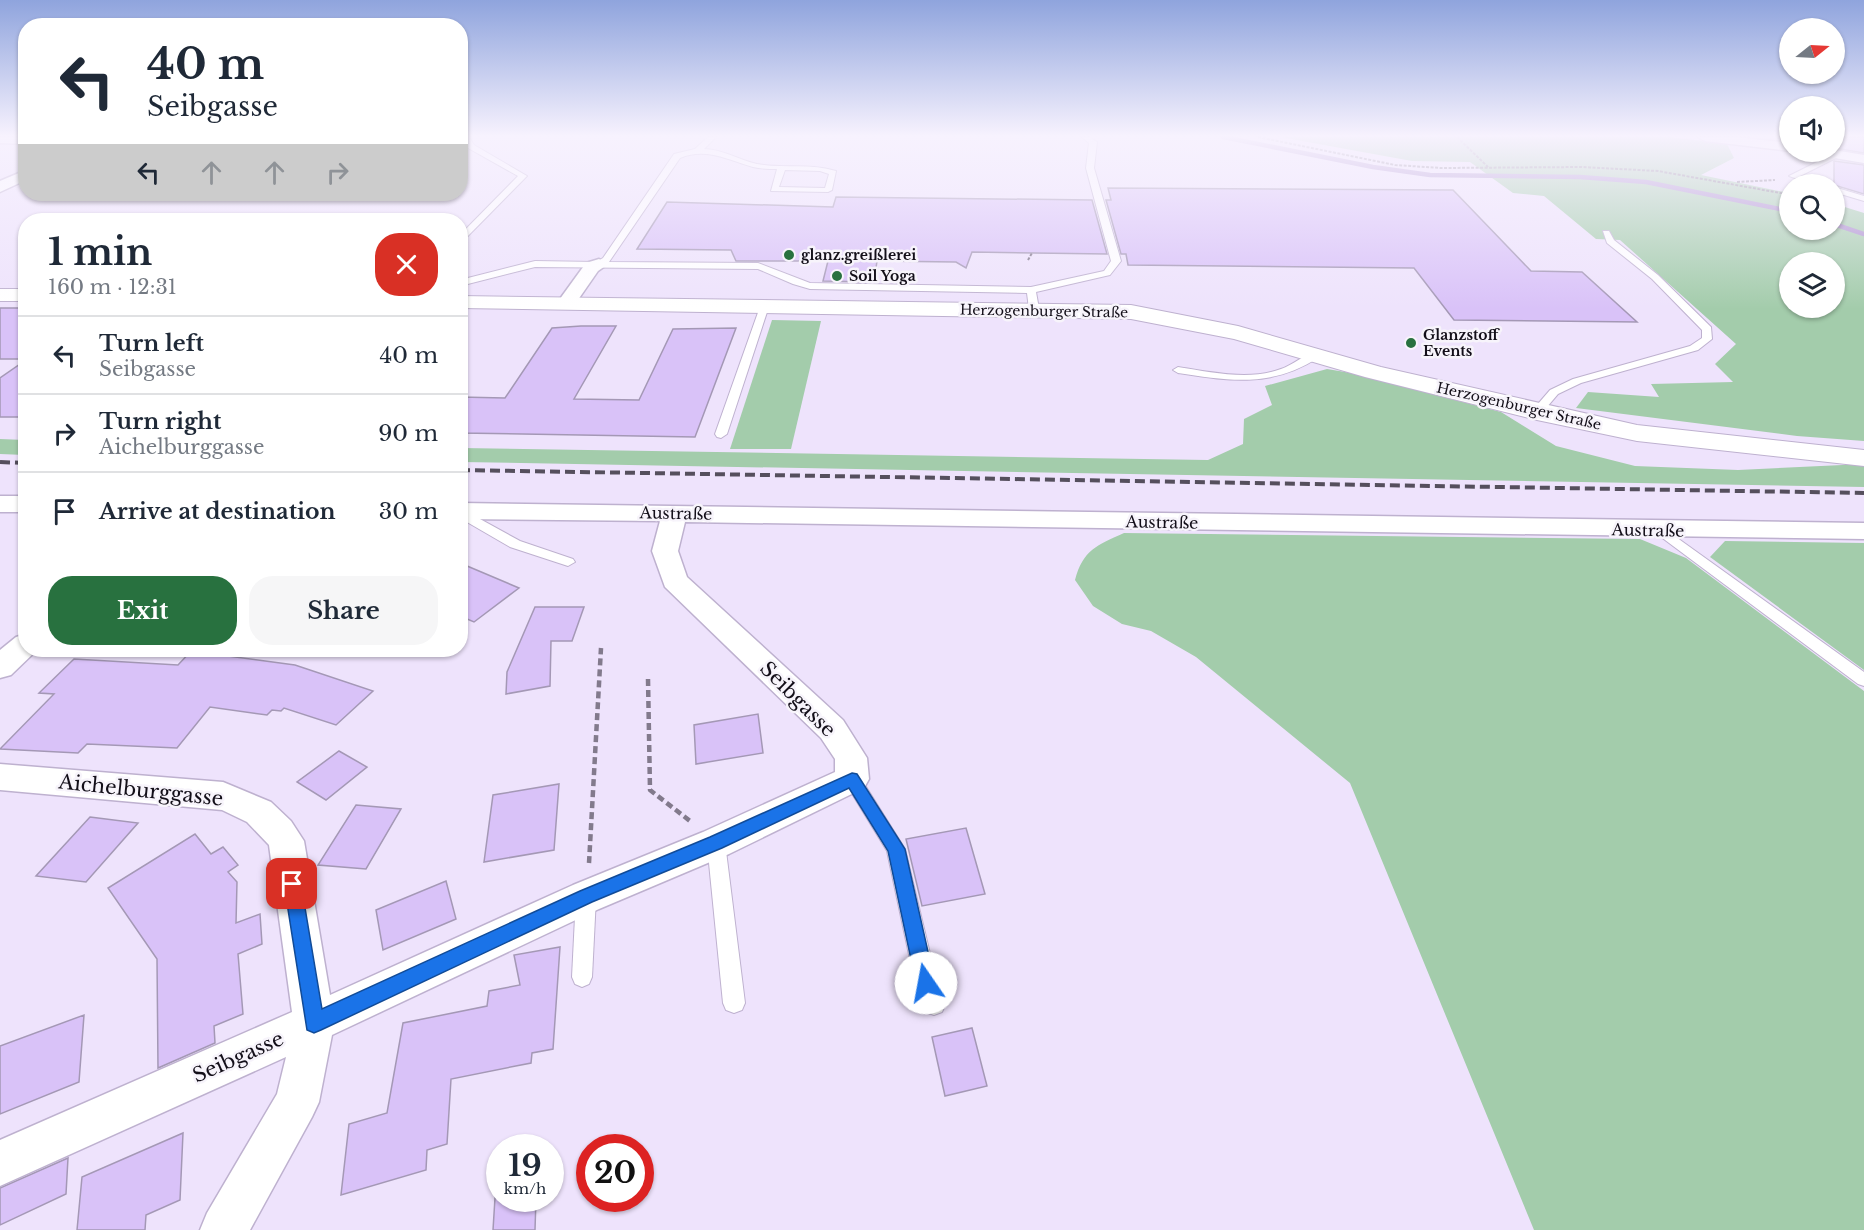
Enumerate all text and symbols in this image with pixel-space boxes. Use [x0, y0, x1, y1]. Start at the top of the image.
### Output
north arrow [1779, 18, 1845, 84]
map controls [1779, 18, 1845, 318]
text: 40 m [147, 38, 264, 90]
icon: left [48, 42, 126, 120]
text: Seibgasse [147, 90, 278, 123]
button: sound [1779, 96, 1845, 162]
icon: left [132, 156, 165, 189]
icon: ahead [195, 156, 228, 189]
icon: ahead [258, 156, 291, 189]
icon: right [321, 156, 354, 189]
button: search [1779, 174, 1845, 240]
text: 1 min [48, 230, 152, 275]
button: close [375, 233, 438, 296]
place label: glanz.greißlerei [801, 246, 916, 264]
marker: glanz.greißlerei [782, 248, 796, 262]
button: layers [1779, 252, 1845, 318]
place label: Soil Yoga [849, 267, 916, 285]
marker: Soil Yoga [830, 269, 844, 283]
text: 160 m · 12:31 [48, 275, 177, 299]
street label: Herzogenburger Straße [960, 301, 1128, 321]
place label: Glanzstoff Events [1423, 326, 1501, 360]
text: Turn left [99, 330, 204, 357]
marker: Glanzstoff Events [1404, 336, 1418, 350]
icon: left [48, 339, 81, 372]
text: 40 m [380, 342, 438, 369]
text: Seibgasse [99, 357, 196, 381]
street label: Herzogenburger Straße [1435, 378, 1603, 434]
text: Turn right [99, 408, 221, 435]
icon: right [48, 417, 81, 450]
text: 90 m [378, 420, 438, 447]
text: Aichelburggasse [99, 435, 264, 459]
icon: arrive [48, 495, 81, 528]
text: Arrive at destination [99, 498, 336, 525]
text: 30 m [379, 498, 438, 525]
street label: Austraße [638, 502, 713, 524]
street label: Austraße [1124, 511, 1199, 533]
street label: Austraße [1610, 519, 1685, 541]
button: Exit [48, 576, 237, 645]
button: Share [249, 576, 438, 645]
street label: Seibgasse [755, 656, 841, 742]
street label: Aichelburggasse [57, 769, 224, 811]
pin [266, 858, 317, 909]
icon: arrive [275, 867, 308, 900]
position arrow [894, 951, 958, 1015]
street label: Seibgasse [189, 1026, 287, 1088]
speed limit sign: 20 [576, 1134, 654, 1212]
text: 19 [508, 1147, 542, 1184]
text: km/h [504, 1179, 546, 1198]

